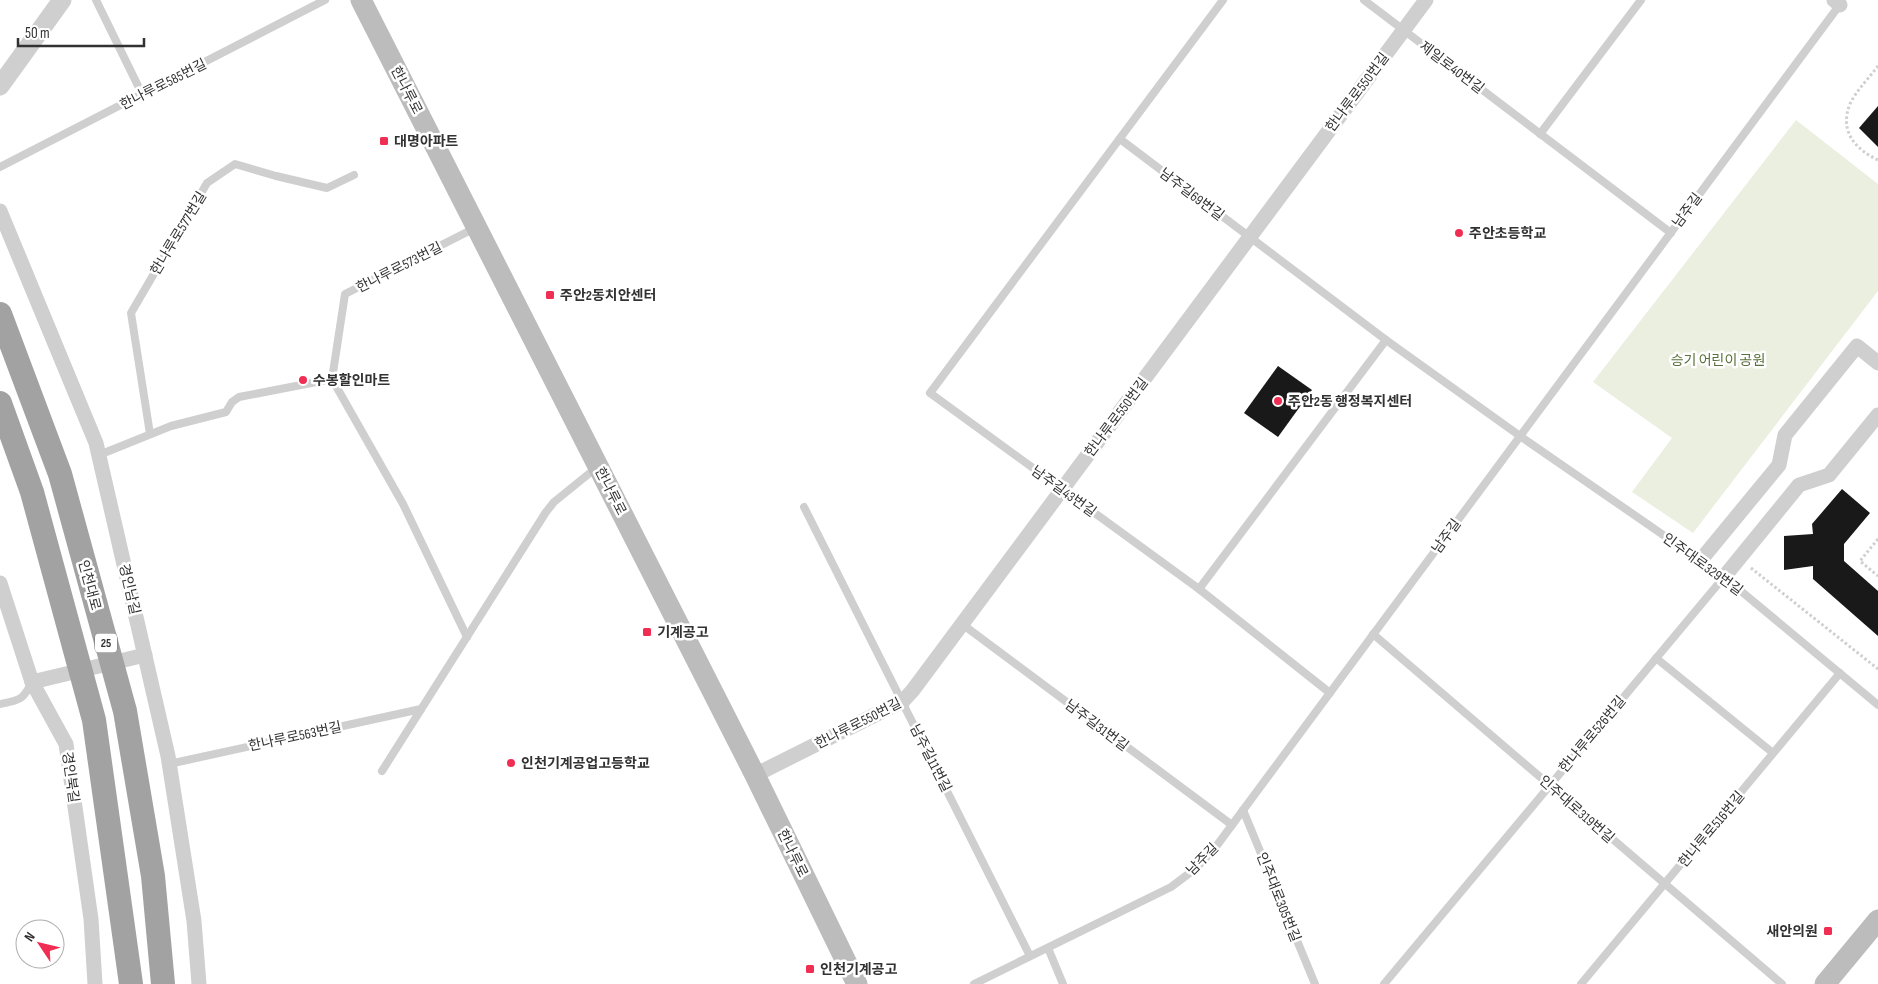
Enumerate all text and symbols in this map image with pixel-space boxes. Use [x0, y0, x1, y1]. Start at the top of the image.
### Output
scale bar [18, 15, 144, 47]
text: 50 m [25, 24, 50, 43]
street label: 제일로40번길 [1416, 38, 1487, 97]
street label: 한나루로550번길 [1322, 49, 1393, 135]
street label: 한나루로585번길 [117, 55, 209, 114]
street label: 한나루로 [387, 63, 426, 117]
place label: 대명아파트 [394, 133, 459, 150]
marker: 대명아파트 [378, 135, 390, 147]
street label: 남주길69번길 [1156, 165, 1227, 224]
street label: 한나루로577번길 [147, 189, 210, 278]
street label: 남주길 [1669, 190, 1706, 231]
place label: 주안초등학교 [1469, 225, 1546, 242]
marker: 주안초등학교 [1453, 227, 1465, 239]
street label: 한나루로573번길 [353, 238, 445, 296]
place label: 주안2동치안센터 [560, 287, 656, 304]
marker: 주안2동치안센터 [544, 289, 556, 301]
park label: 승기 어린이 공원 [1671, 352, 1765, 369]
place label: 수봉할인마트 [313, 372, 390, 389]
marker: 수봉할인마트 [297, 374, 309, 386]
street label: 한나루로550번길 [1081, 374, 1152, 460]
place label: 주안2동 행정복지센터 [1288, 393, 1412, 410]
marker: 주안2동 행정복지센터 [1272, 395, 1284, 407]
street label: 남주길43번길 [1028, 462, 1100, 521]
street label: 한나루로 [591, 464, 630, 518]
street label: 남주길 [1428, 516, 1465, 557]
street label: 인주대로329번길 [1659, 530, 1746, 599]
street label: 인천대로 [75, 558, 104, 612]
street label: 경인남길 [115, 562, 144, 616]
place label: 기계공고 [657, 624, 709, 641]
marker: 기계공고 [641, 626, 653, 638]
road number: 25 [95, 634, 117, 652]
street label: 한나루로526번길 [1555, 693, 1629, 776]
street label: 한나루로550번길 [812, 694, 904, 753]
street label: 남주길31번길 [1062, 696, 1132, 755]
street label: 한나루로563번길 [247, 718, 343, 755]
street label: 남주길11번길 [906, 721, 955, 795]
street label: 경인북길 [59, 750, 83, 804]
place label: 인천기계공업고등학교 [521, 755, 650, 772]
marker: 인천기계공업고등학교 [505, 757, 517, 769]
street label: 인주대로319번길 [1536, 772, 1618, 847]
street label: 한나루로516번길 [1675, 788, 1748, 871]
street label: 한나루로 [774, 826, 812, 880]
street label: 남주길 [1183, 840, 1222, 879]
street label: 인주대로305번길 [1253, 850, 1304, 944]
north arrow [15, 919, 65, 969]
place label: 새안의원 [1766, 923, 1818, 940]
marker: 새안의원 [1822, 925, 1834, 937]
text: N [21, 929, 39, 945]
place label: 인천기계공고 [820, 961, 897, 978]
marker: 인천기계공고 [804, 963, 816, 975]

